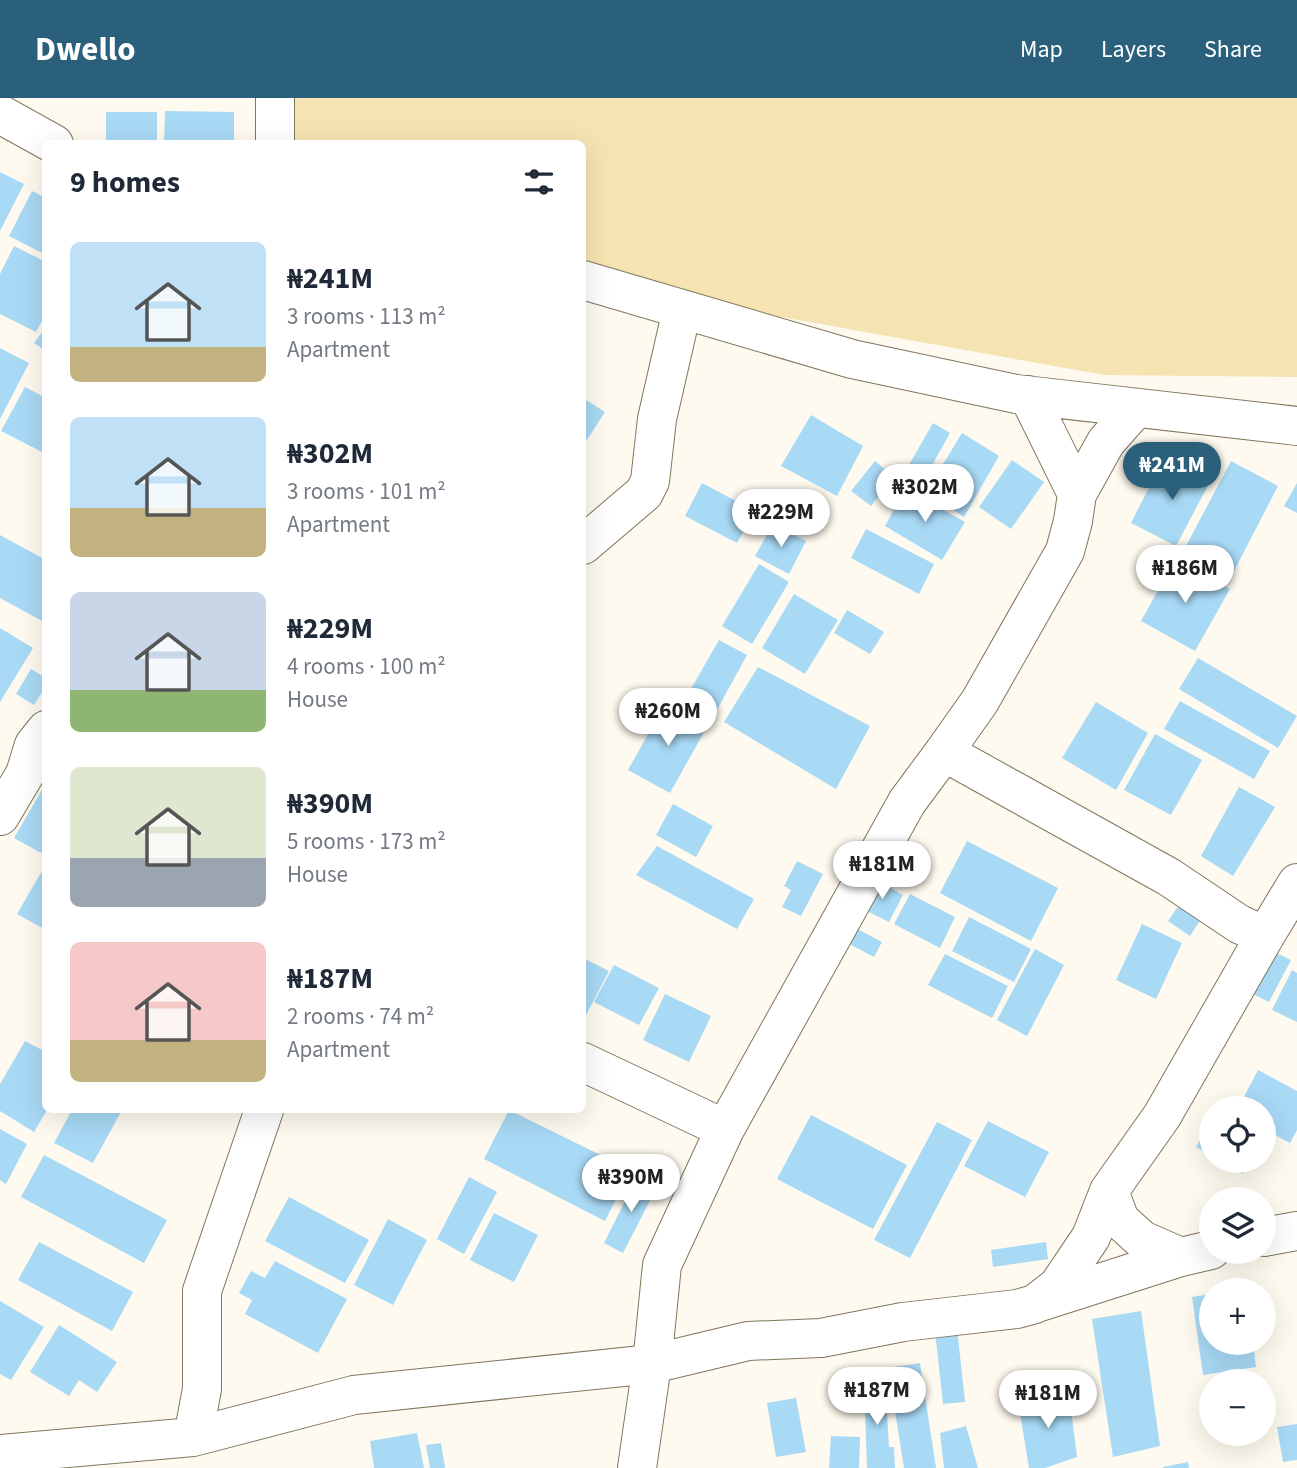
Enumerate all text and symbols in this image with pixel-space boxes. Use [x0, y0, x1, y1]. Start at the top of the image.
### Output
text: Dwello [35, 26, 136, 73]
text: Map [1020, 32, 1063, 67]
text: Layers [1101, 32, 1166, 67]
text: Share [1204, 32, 1262, 67]
text: 9 homes [70, 161, 180, 204]
icon: filters [520, 163, 558, 201]
text: ₦241M [287, 257, 373, 300]
icon: home [126, 270, 210, 354]
text: 3 rooms · 113 m² [287, 300, 446, 333]
text: Apartment [287, 333, 390, 366]
text: ₦302M [287, 432, 373, 475]
pin: ₦241M [1123, 442, 1221, 502]
icon: home [126, 445, 210, 529]
text: ₦241M [1139, 448, 1205, 481]
pin: ₦302M [876, 464, 974, 524]
text: ₦302M [892, 470, 958, 503]
text: 3 rooms · 101 m² [287, 475, 446, 508]
pin: ₦229M [732, 490, 830, 549]
text: ₦229M [748, 495, 814, 528]
text: Apartment [287, 508, 390, 541]
pin: ₦186M [1136, 546, 1234, 605]
text: ₦186M [1152, 551, 1218, 584]
text: ₦229M [287, 607, 373, 650]
icon: home [126, 620, 210, 704]
text: 4 rooms · 100 m² [287, 650, 446, 683]
text: House [287, 683, 348, 716]
pin: ₦260M [619, 688, 717, 748]
text: ₦260M [635, 694, 701, 727]
text: ₦390M [287, 782, 373, 825]
icon: home [126, 795, 210, 879]
text: 5 rooms · 173 m² [287, 825, 446, 858]
pin: ₦181M [833, 842, 931, 901]
text: ₦181M [849, 847, 915, 880]
text: House [287, 858, 348, 891]
text: ₦187M [287, 957, 373, 1000]
icon: home [126, 970, 210, 1054]
text: 2 rooms · 74 m² [287, 1000, 434, 1033]
text: Apartment [287, 1033, 390, 1066]
map controls [1199, 1096, 1276, 1446]
button: locate [1199, 1096, 1276, 1173]
pin: ₦390M [582, 1154, 680, 1214]
text: ₦390M [598, 1160, 664, 1193]
button: layers [1199, 1187, 1276, 1264]
button: + [1199, 1278, 1276, 1355]
pin: ₦187M [828, 1368, 926, 1427]
button: − [1199, 1369, 1276, 1446]
pin: ₦181M [999, 1370, 1097, 1430]
text: ₦187M [844, 1373, 910, 1406]
text: ₦181M [1015, 1376, 1081, 1409]

